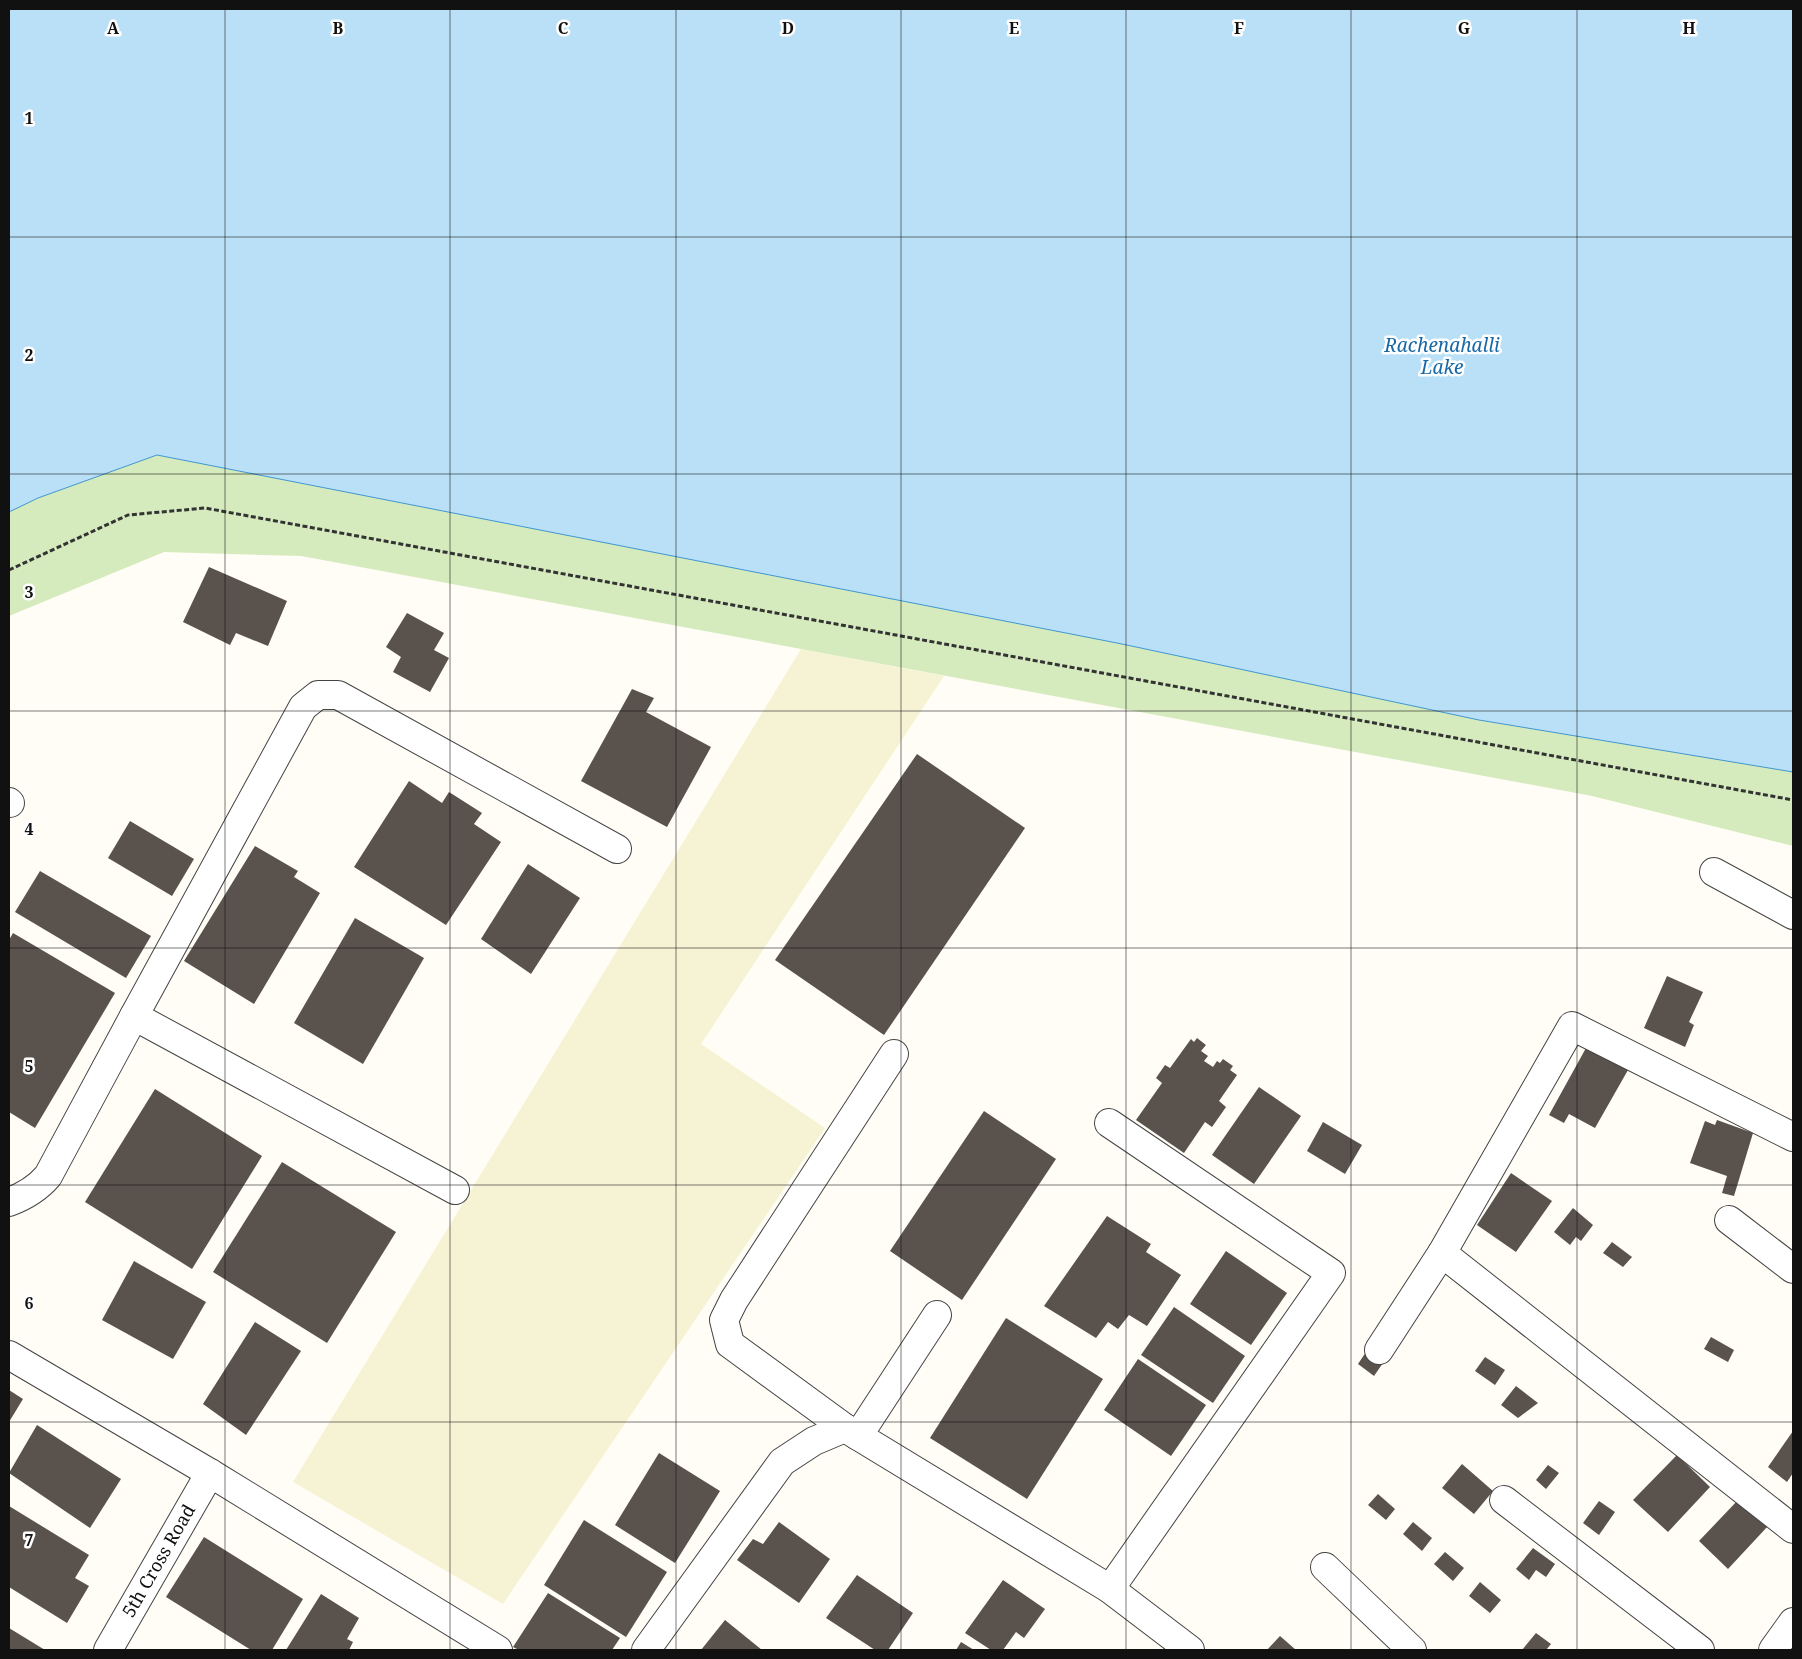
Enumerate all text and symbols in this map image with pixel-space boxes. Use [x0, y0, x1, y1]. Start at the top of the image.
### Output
text: A [107, 17, 120, 39]
text: B [333, 17, 344, 39]
text: C [558, 17, 569, 39]
text: D [782, 17, 794, 39]
text: E [1009, 17, 1019, 39]
text: F [1234, 17, 1244, 39]
text: G [1458, 17, 1470, 39]
text: H [1682, 17, 1696, 39]
text: 1 [24, 107, 34, 129]
water label: Rachenahalli Lake [1383, 332, 1500, 380]
text: 2 [24, 344, 34, 366]
text: 3 [24, 581, 34, 603]
text: 4 [24, 818, 34, 840]
text: 5 [24, 1055, 34, 1077]
text: 6 [24, 1292, 34, 1314]
street label: 5th Cross Road [116, 1500, 200, 1621]
text: 7 [24, 1529, 34, 1551]

